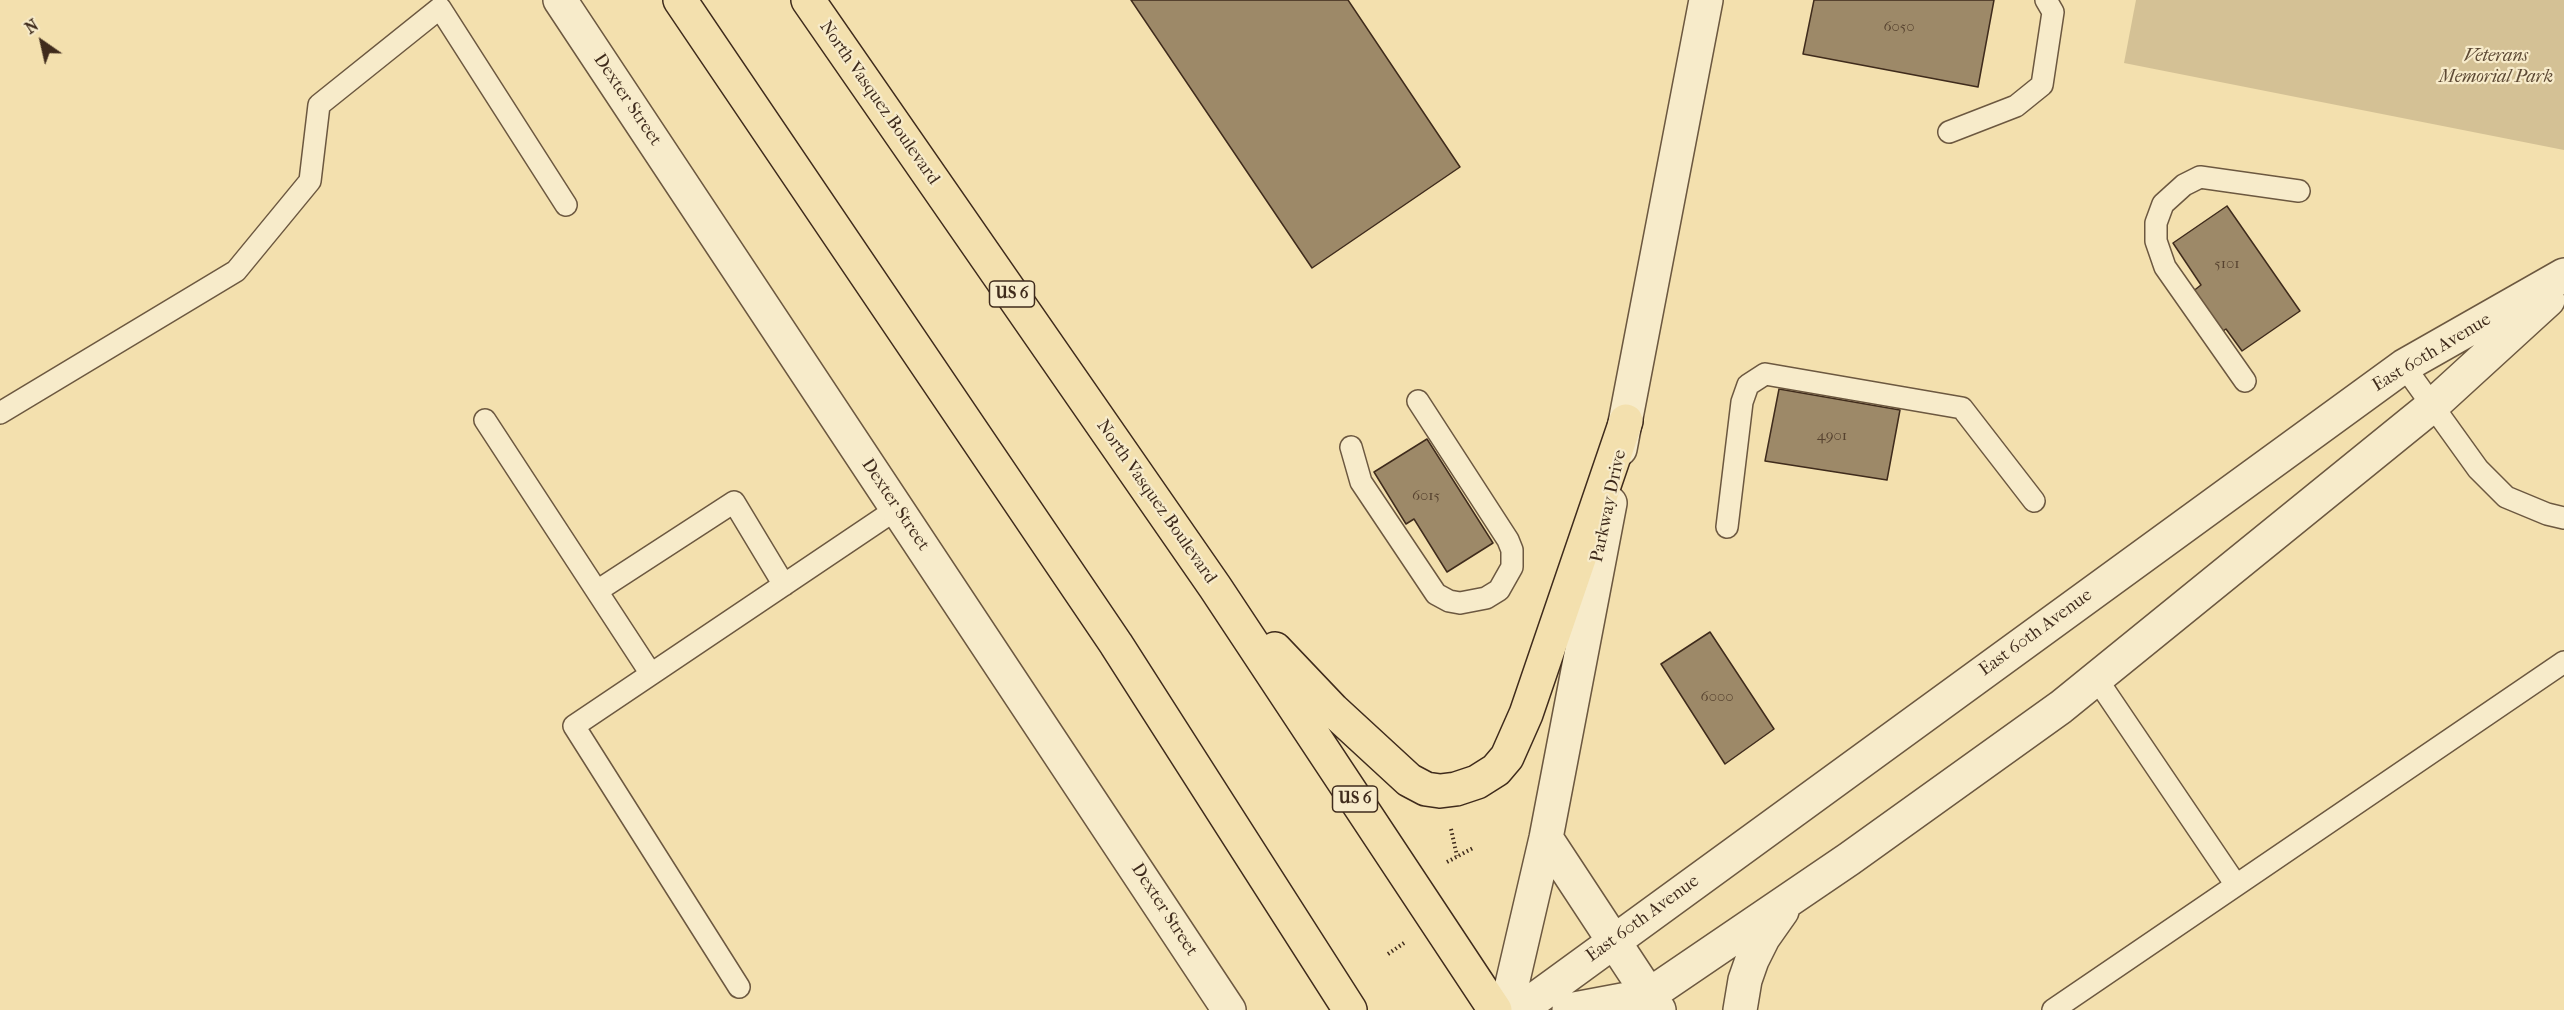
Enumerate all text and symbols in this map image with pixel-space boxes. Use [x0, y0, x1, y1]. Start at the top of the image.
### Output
north arrow [12, 12, 72, 72]
text: N [21, 15, 42, 38]
street label: North Vasquez Boulevard [814, 17, 944, 189]
house number: 6050 [1883, 18, 1915, 36]
park label: Veterans Memorial Park [2439, 46, 2553, 88]
street label: Dexter Street [588, 50, 666, 150]
house number: 5101 [2214, 255, 2240, 273]
road number: US 6 [990, 281, 1034, 307]
street label: East 60th Avenue [2369, 309, 2495, 397]
street label: North Vasquez Boulevard [1091, 416, 1221, 588]
house number: 4901 [1817, 427, 1847, 445]
street label: Parkway Drive [1587, 448, 1631, 564]
street label: Dexter Street [856, 455, 934, 555]
house number: 6015 [1412, 487, 1440, 505]
street label: East 60th Avenue [1975, 585, 2097, 681]
house number: 6000 [1701, 688, 1733, 706]
road number: US 6 [1332, 786, 1378, 812]
street label: Dexter Street [1126, 860, 1202, 960]
street label: East 60th Avenue [1582, 871, 1704, 967]

